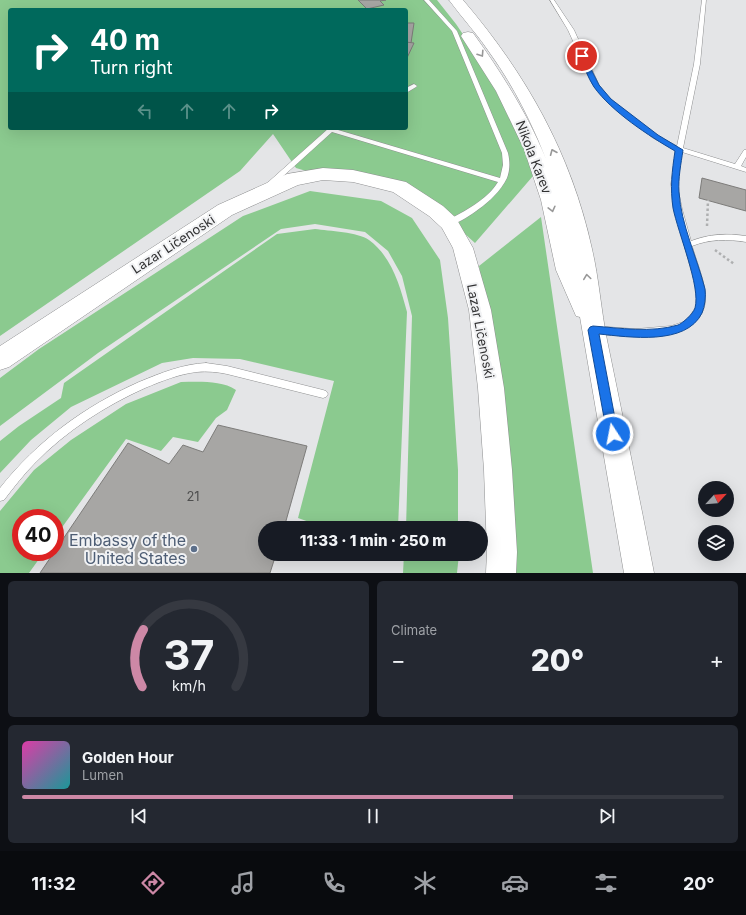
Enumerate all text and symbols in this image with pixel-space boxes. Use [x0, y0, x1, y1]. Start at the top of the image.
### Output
text: 40 m [90, 23, 160, 57]
icon: right [24, 24, 76, 76]
pin [565, 39, 599, 73]
icon: arrive [571, 45, 593, 67]
one-way arrow [476, 50, 483, 57]
text: Turn right [90, 57, 173, 78]
icon: left [134, 100, 156, 122]
icon: ahead [176, 100, 198, 122]
icon: ahead [218, 100, 240, 122]
icon: right [260, 100, 282, 122]
street label: Nikola Karev [513, 118, 555, 196]
one-way arrow [550, 149, 558, 156]
one-way arrow [548, 206, 556, 212]
street label: Lazar Ličenoski [128, 211, 218, 277]
one-way arrow [583, 274, 592, 280]
street label: Lazar Ličenoski [464, 282, 498, 380]
position arrow [592, 413, 634, 455]
north arrow [698, 481, 734, 517]
map controls [698, 481, 734, 561]
house number: 21 [186, 488, 200, 504]
speed limit sign: 40 [12, 509, 64, 561]
button: layers [698, 525, 734, 561]
place label: Embassy of the United States [69, 530, 186, 568]
text: 11:33 · 1 min · 250 m [300, 531, 446, 550]
marker: Embassy of the United States [189, 544, 199, 554]
text: Climate [391, 622, 437, 638]
text: 37 [163, 630, 214, 680]
text: 20° [531, 642, 584, 678]
text: − [391, 647, 406, 673]
text: + [709, 647, 724, 673]
text: km/h [172, 677, 205, 694]
text: Golden Hour [82, 748, 174, 767]
text: Lumen [82, 767, 124, 783]
icon: previous [128, 805, 150, 827]
icon: pause [362, 805, 384, 827]
icon: next [596, 805, 618, 827]
icon: directions [139, 869, 167, 897]
icon: music [229, 869, 257, 897]
icon: phone [320, 869, 348, 897]
icon: climate [411, 869, 439, 897]
icon: car [501, 869, 529, 897]
icon: filters [592, 869, 620, 897]
text: 11:32 [31, 873, 76, 894]
text: 20° [683, 873, 715, 894]

